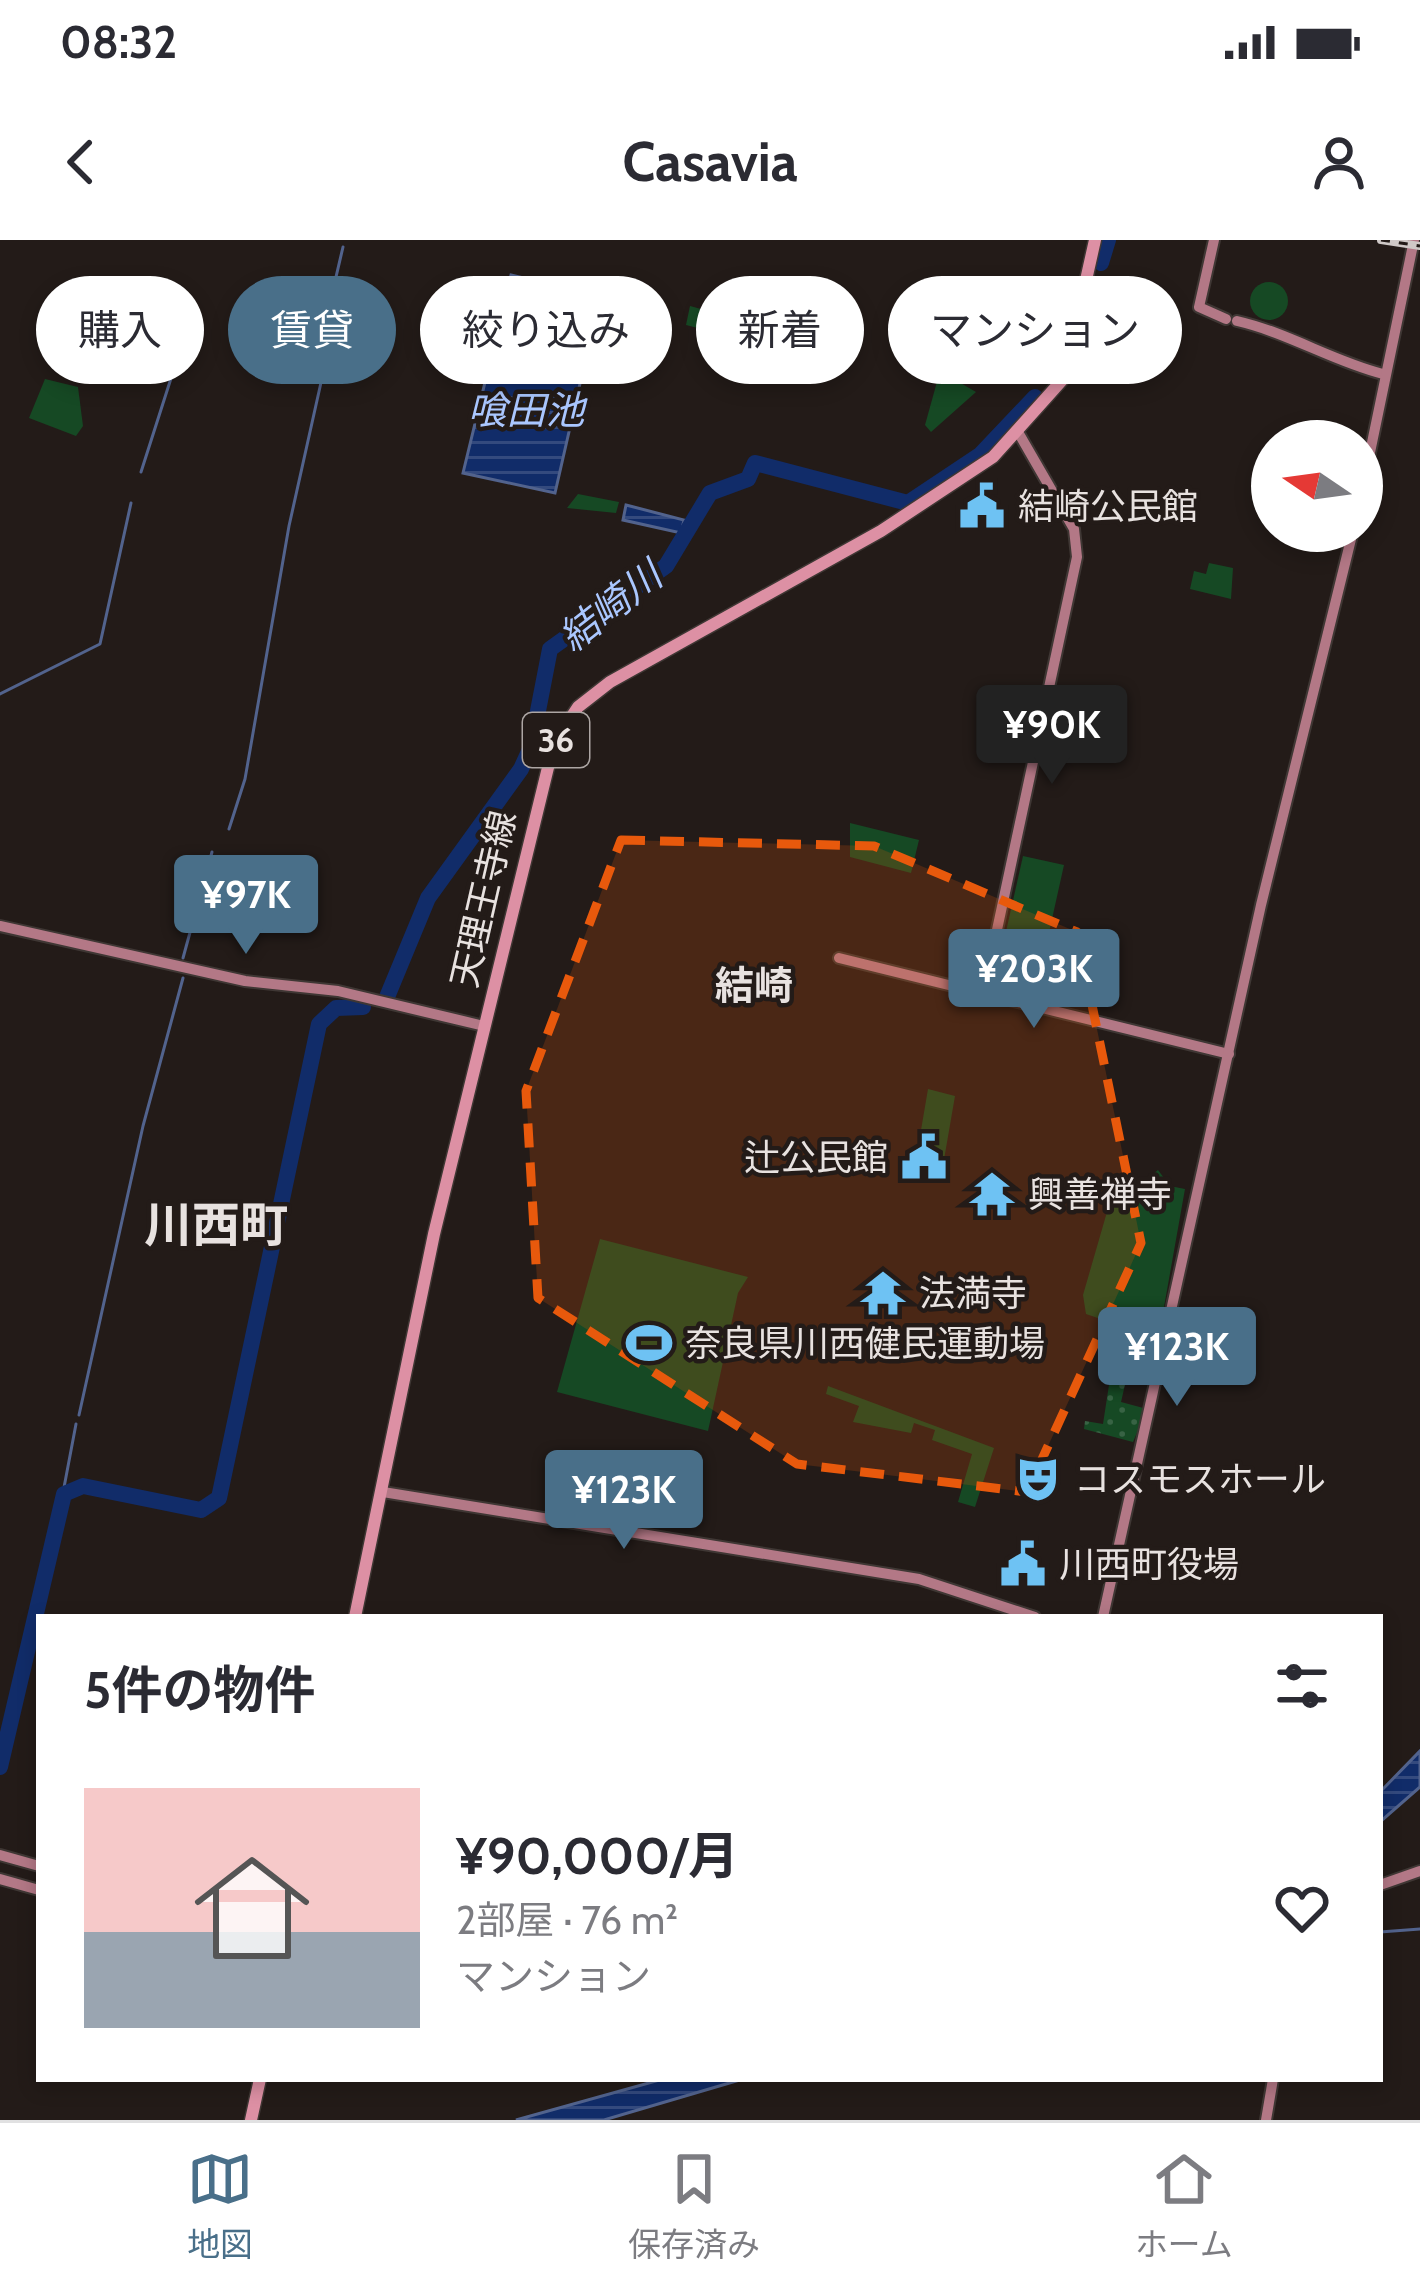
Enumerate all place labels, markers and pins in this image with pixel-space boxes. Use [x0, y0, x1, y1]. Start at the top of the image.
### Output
public building icon: 結崎公民館 [957, 481, 1007, 531]
place label: 結崎公民館 [1018, 484, 1198, 528]
pin: ¥90K [981, 685, 1123, 787]
pin: ¥97K [175, 855, 317, 957]
pin: ¥203K [950, 929, 1118, 1031]
public building icon: 辻公民館 [899, 1132, 949, 1182]
place label: 辻公民館 [744, 1135, 888, 1179]
temple icon: 興善禅寺 [967, 1169, 1017, 1219]
place label: 興善禅寺 [1028, 1172, 1172, 1216]
temple icon: 法満寺 [858, 1268, 908, 1318]
place label: 法満寺 [919, 1271, 1027, 1315]
pin: ¥123K [1093, 1307, 1261, 1409]
sports icon: 奈良県川西健民運動場 [624, 1318, 674, 1368]
place label: 奈良県川西健民運動場 [685, 1321, 1045, 1365]
pin: ¥123K [540, 1450, 708, 1552]
theatre icon: コスモスホール [1013, 1454, 1063, 1504]
place label: コスモスホール [1074, 1457, 1326, 1501]
public building icon: 川西町役場 [998, 1539, 1048, 1589]
place label: 川西町役場 [1059, 1542, 1239, 1586]

